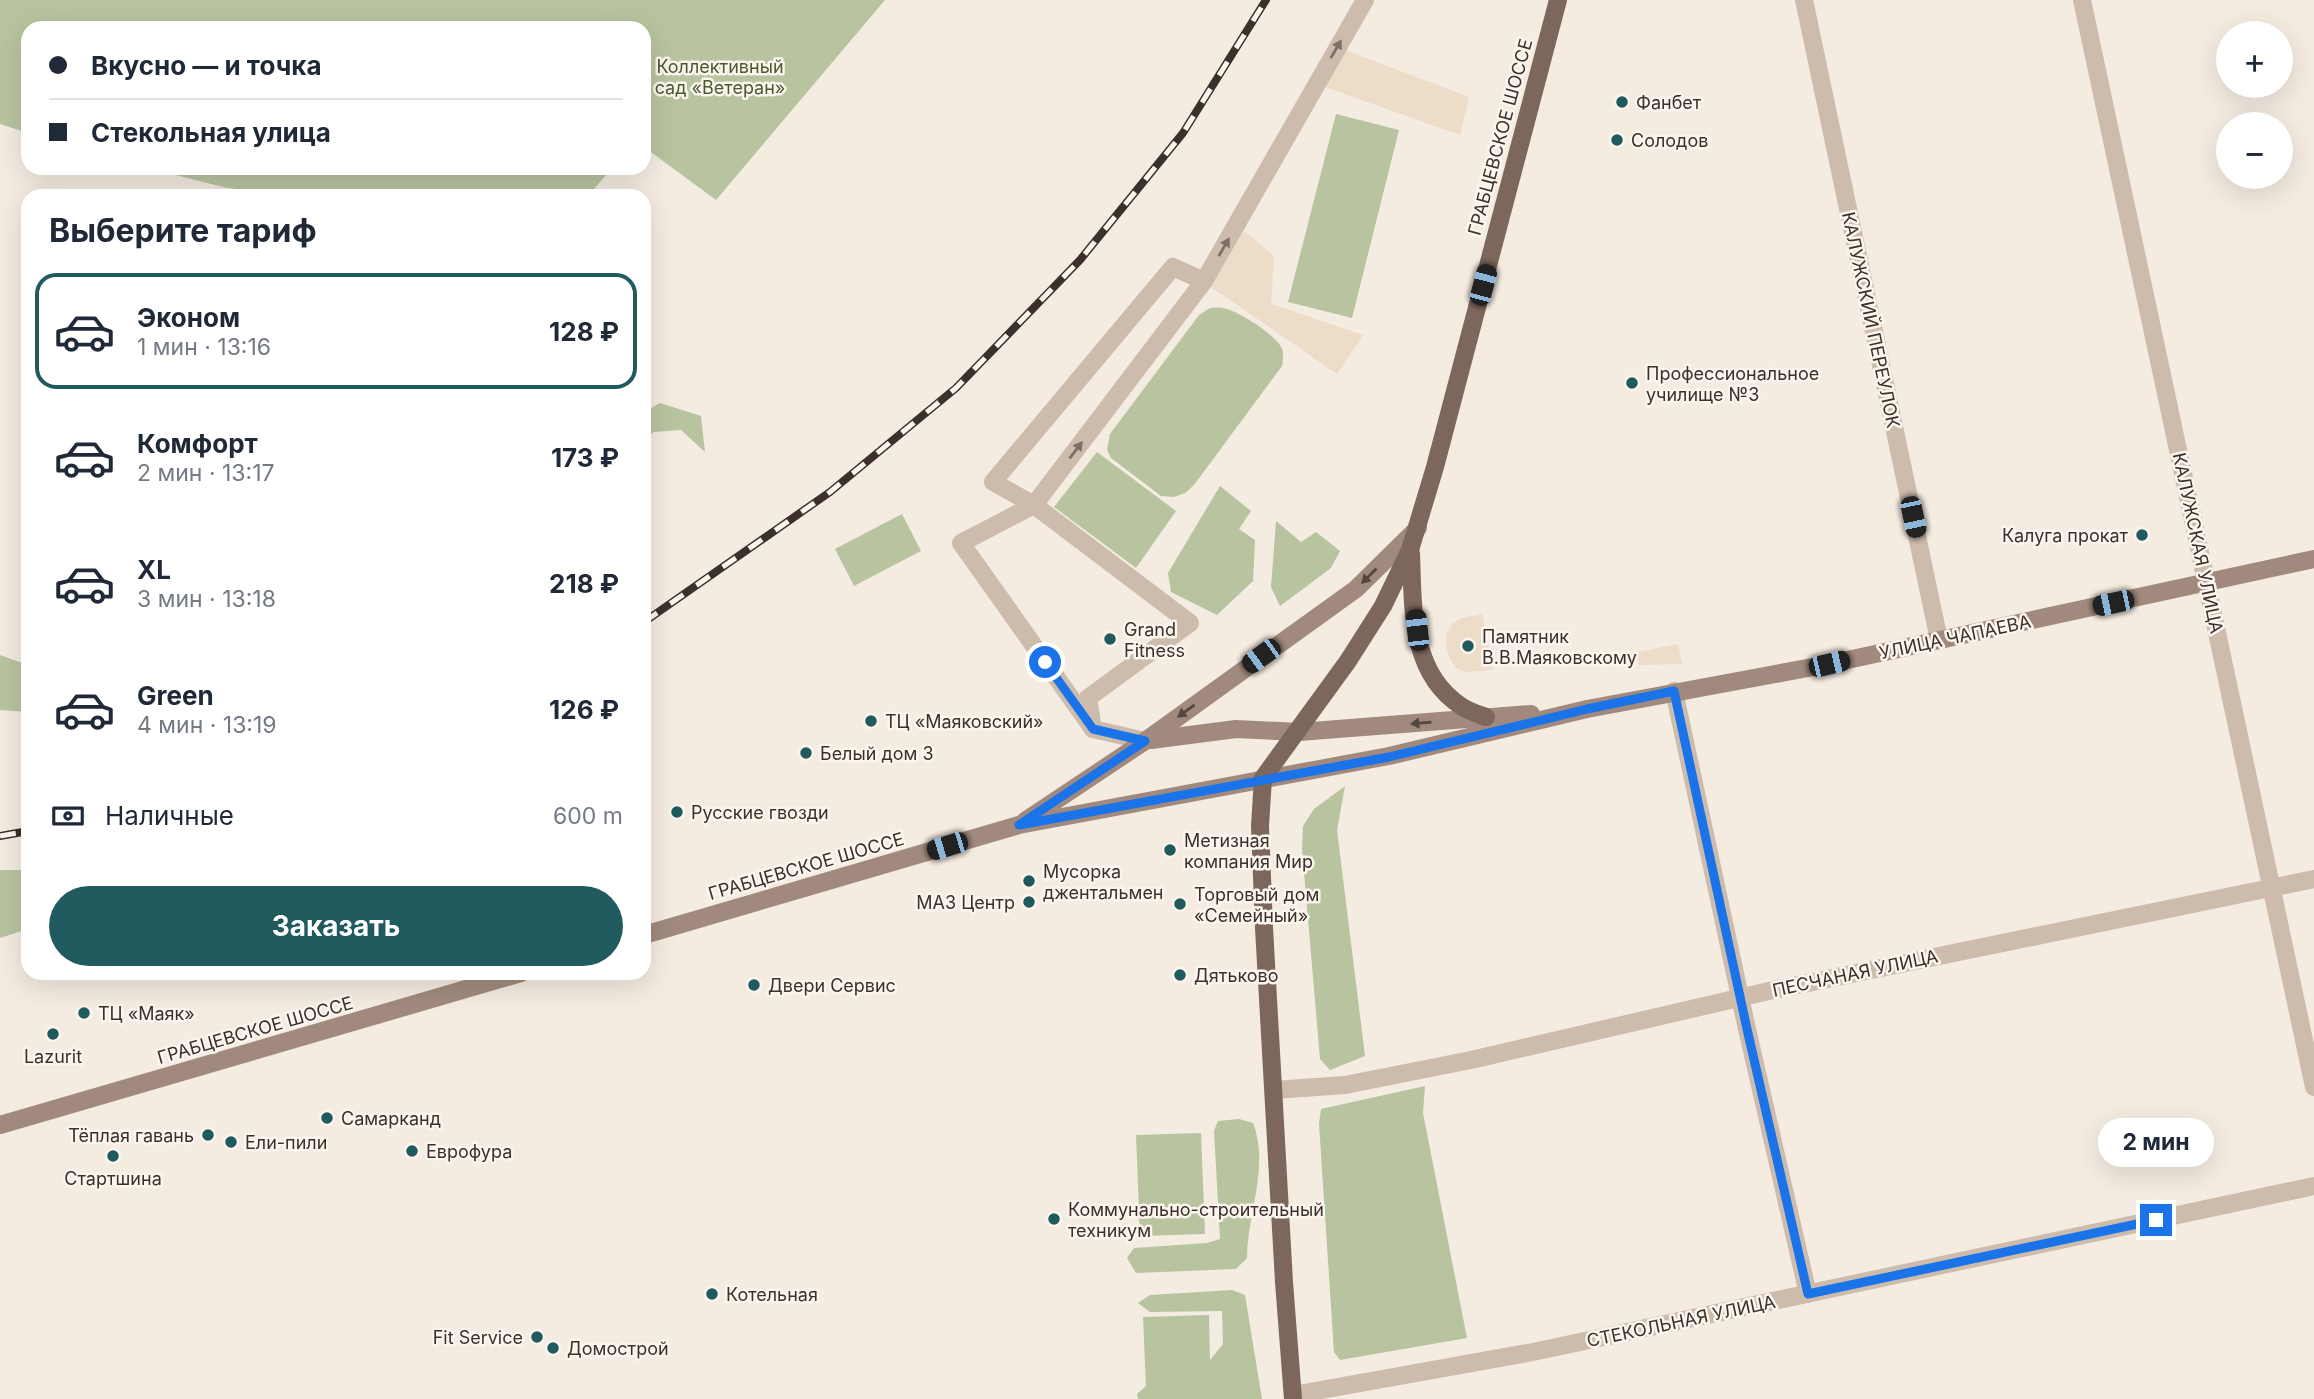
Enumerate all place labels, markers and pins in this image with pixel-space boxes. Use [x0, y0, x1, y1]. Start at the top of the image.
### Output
place label: Фанбет [1636, 92, 1702, 113]
marker: Фанбет [1614, 94, 1630, 110]
place label: Солодов [1631, 130, 1708, 151]
marker: Солодов [1609, 132, 1625, 148]
place label: Профессиональное училище №3 [1646, 363, 1819, 405]
marker: Профессиональное училище №3 [1624, 375, 1640, 391]
place label: Калуга прокат [2002, 525, 2129, 546]
marker: Калуга прокат [2134, 527, 2150, 543]
place label: Grand Fitness [1124, 619, 1185, 661]
place label: Памятник В.В.Маяковскому [1482, 626, 1637, 668]
marker: Grand Fitness [1102, 631, 1118, 647]
marker: Памятник В.В.Маяковскому [1460, 638, 1476, 654]
place label: ТЦ «Маяковский» [885, 711, 1044, 732]
marker: ТЦ «Маяковский» [863, 713, 879, 729]
place label: Белый дом 3 [820, 743, 934, 764]
marker: Белый дом 3 [798, 745, 814, 761]
place label: Русские гвозди [691, 802, 829, 823]
marker: Русские гвозди [669, 804, 685, 820]
place label: Метизная компания Мир [1184, 830, 1313, 872]
marker: Метизная компания Мир [1162, 842, 1178, 858]
place label: Мусорка джентальмен [1043, 861, 1164, 903]
marker: Мусорка джентальмен [1021, 873, 1037, 889]
place label: Торговый дом «Семейный» [1194, 884, 1319, 926]
place label: МАЗ Центр [916, 892, 1015, 913]
marker: МАЗ Центр [1021, 894, 1037, 910]
marker: Торговый дом «Семейный» [1172, 896, 1188, 912]
place label: Дятьково [1194, 965, 1279, 986]
marker: Дятьково [1172, 967, 1188, 983]
place label: Двери Сервис [768, 975, 896, 996]
marker: Двери Сервис [746, 977, 762, 993]
place label: ТЦ «Маяк» [98, 1003, 195, 1024]
marker: ТЦ «Маяк» [76, 1005, 92, 1021]
marker: Lazurit [45, 1026, 61, 1042]
place label: Lazurit [24, 1046, 82, 1067]
place label: Самарканд [341, 1108, 441, 1129]
marker: Самарканд [319, 1110, 335, 1126]
place label: Тёплая гавань [68, 1125, 194, 1146]
marker: Тёплая гавань [200, 1127, 216, 1143]
place label: Ели-пили [245, 1132, 327, 1153]
marker: Ели-пили [223, 1134, 239, 1150]
place label: Еврофура [426, 1141, 512, 1162]
marker: Еврофура [404, 1143, 420, 1159]
marker: Стартшина [105, 1148, 121, 1164]
place label: Стартшина [64, 1168, 162, 1189]
place label: Коммунально-строительный техникум [1068, 1199, 1324, 1241]
marker: Коммунально-строительный техникум [1046, 1211, 1062, 1227]
place label: Котельная [726, 1284, 818, 1305]
marker: Котельная [704, 1286, 720, 1302]
place label: Fit Service [433, 1327, 523, 1348]
marker: Fit Service [529, 1329, 545, 1345]
place label: Домострой [567, 1338, 669, 1359]
marker: Домострой [545, 1340, 561, 1356]

